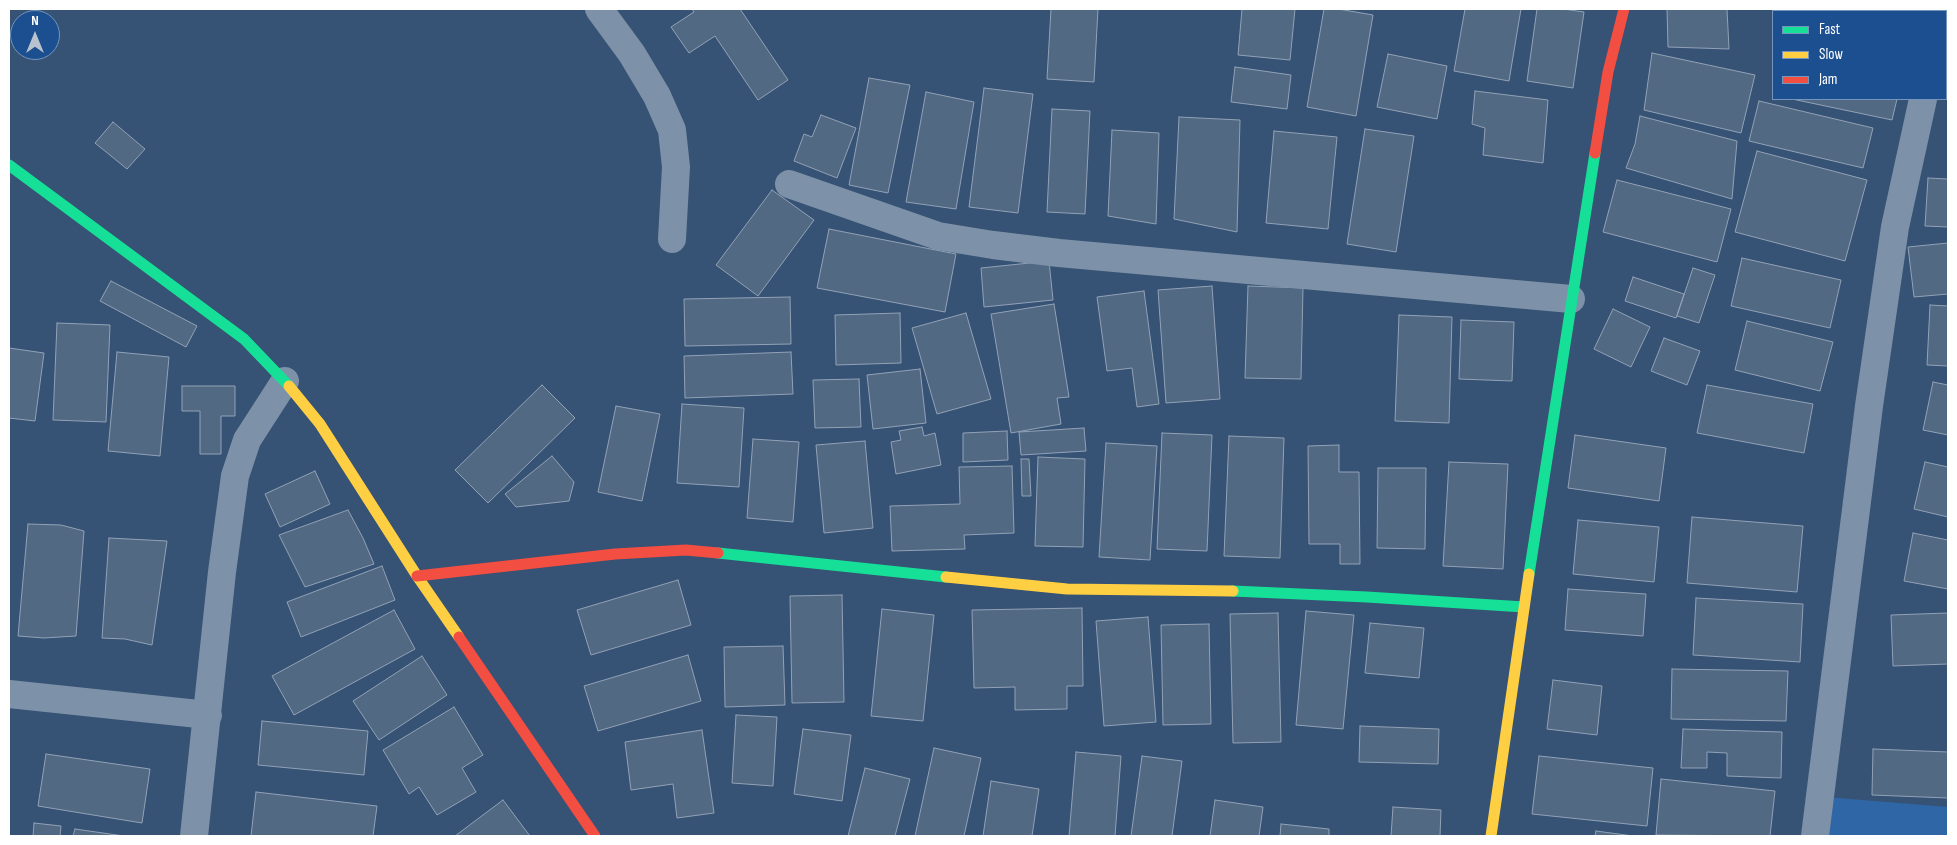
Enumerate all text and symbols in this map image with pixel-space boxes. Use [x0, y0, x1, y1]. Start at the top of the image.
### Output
north arrow [10, 10, 60, 60]
legend [1772, 10, 1947, 100]
text: N [31, 12, 39, 29]
text: Fast [1819, 20, 1840, 39]
text: Slow [1819, 45, 1843, 64]
text: Jam [1819, 70, 1837, 89]

